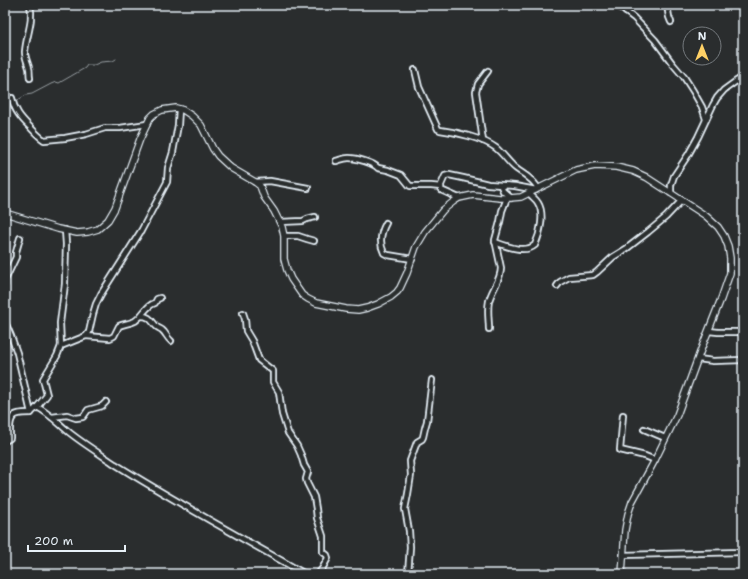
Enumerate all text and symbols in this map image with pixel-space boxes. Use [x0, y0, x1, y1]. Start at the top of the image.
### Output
north arrow [682, 26, 722, 66]
text: N [698, 29, 707, 44]
scale bar [28, 527, 125, 553]
text: 200 m [34, 533, 73, 549]

